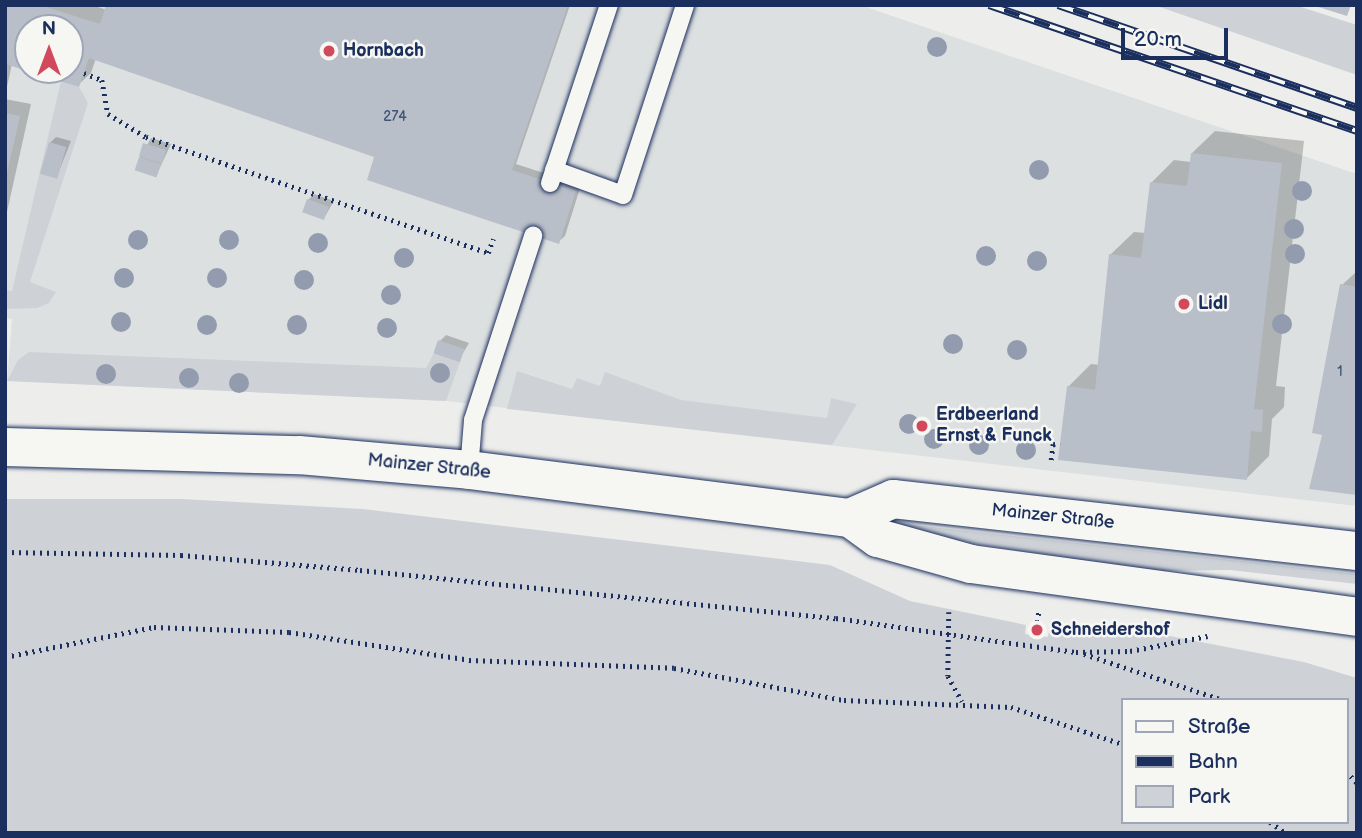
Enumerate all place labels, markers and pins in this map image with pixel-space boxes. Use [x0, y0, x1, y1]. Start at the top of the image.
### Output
place label: Hornbach [343, 40, 424, 62]
marker: Hornbach [321, 43, 337, 59]
place label: Lidl [1198, 293, 1228, 315]
marker: Lidl [1176, 296, 1192, 312]
place label: Erdbeerland Ernst & Funck [936, 405, 1052, 448]
marker: Erdbeerland Ernst & Funck [914, 418, 930, 434]
place label: Schneidershof [1051, 619, 1170, 641]
marker: Schneidershof [1029, 622, 1045, 638]

